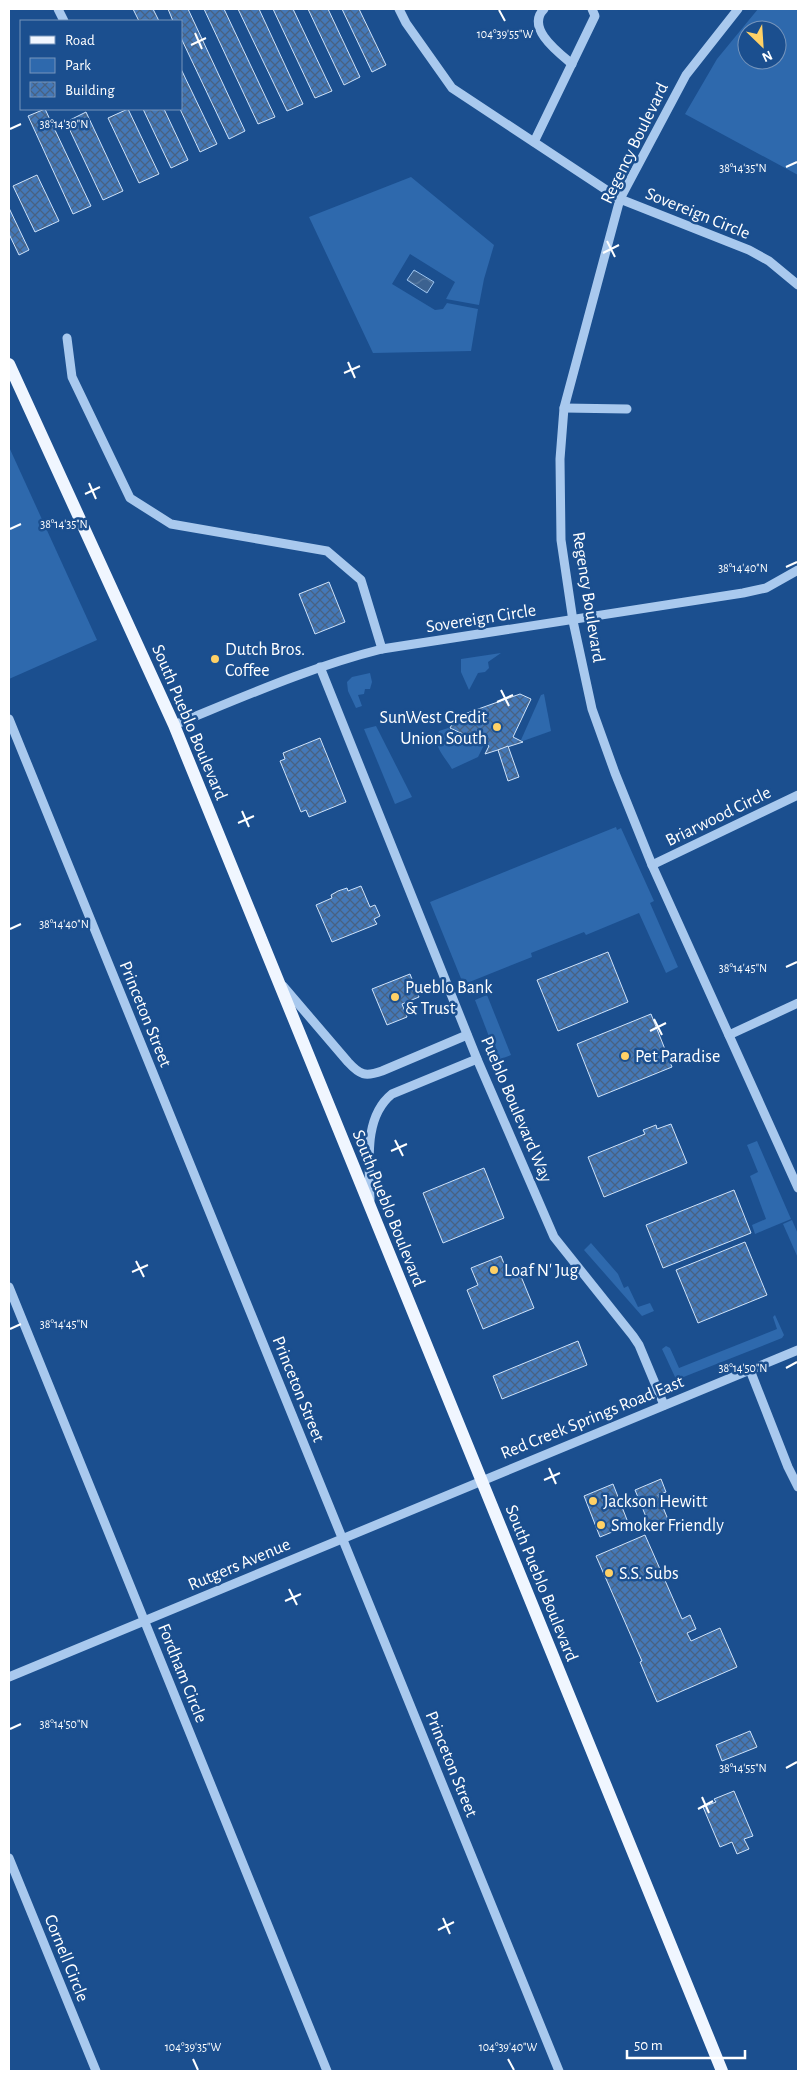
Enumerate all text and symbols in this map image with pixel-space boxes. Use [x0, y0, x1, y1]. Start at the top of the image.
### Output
legend [20, 20, 182, 110]
north arrow [737, 20, 787, 70]
text: 104°39'55"W [477, 28, 534, 40]
text: Road [65, 33, 95, 48]
text: N [760, 47, 774, 64]
text: Park [65, 58, 91, 73]
street label: Regency Boulevard [598, 80, 672, 207]
text: Building [65, 83, 115, 98]
text: 38°14'30"N [40, 118, 88, 130]
text: 38°14'35"N [719, 162, 767, 174]
street label: Sovereign Circle [643, 185, 752, 243]
text: 38°14'35"N [40, 518, 88, 530]
street label: Regency Boulevard [569, 530, 607, 664]
text: 38°14'40"N [718, 562, 768, 574]
street label: Sovereign Circle [425, 601, 537, 637]
place label: Dutch Bros. Coffee [225, 641, 305, 680]
street label: South Pueblo Boulevard [148, 642, 230, 803]
marker: Dutch Bros. Coffee [209, 653, 221, 665]
place label: SunWest Credit Union South [380, 709, 487, 748]
marker: SunWest Credit Union South [491, 721, 503, 733]
street label: Briarwood Circle [663, 784, 774, 850]
text: 38°14'40"N [39, 918, 89, 930]
street label: Princeton Street [116, 959, 175, 1070]
text: 38°14'45"N [719, 962, 767, 974]
place label: Pueblo Bank & Trust [405, 979, 493, 1018]
marker: Pueblo Bank & Trust [389, 991, 401, 1003]
street label: Pueblo Boulevard Way [477, 1034, 555, 1185]
place label: Pet Paradise [635, 1048, 720, 1066]
marker: Pet Paradise [619, 1050, 631, 1062]
street label: South Pueblo Boulevard [348, 1128, 428, 1289]
place label: Loaf N' Jug [504, 1262, 578, 1280]
marker: Loaf N' Jug [488, 1264, 500, 1276]
text: 38°14'45"N [40, 1318, 88, 1330]
street label: Princeton Street [269, 1334, 328, 1445]
text: 38°14'50"N [719, 1362, 767, 1374]
street label: Red Creek Springs Road East [498, 1373, 687, 1463]
place label: Jackson Hewitt [603, 1493, 708, 1511]
marker: Jackson Hewitt [587, 1495, 599, 1507]
street label: South Pueblo Boulevard [501, 1503, 581, 1664]
place label: Smoker Friendly [611, 1517, 724, 1535]
marker: Smoker Friendly [595, 1519, 607, 1531]
street label: Rutgers Avenue [186, 1535, 293, 1595]
place label: S.S. Subs [619, 1565, 679, 1583]
marker: S.S. Subs [603, 1567, 615, 1579]
street label: Fordham Circle [154, 1621, 210, 1725]
street label: Princeton Street [422, 1709, 481, 1820]
text: 38°14'50"N [40, 1718, 88, 1730]
text: 38°14'55"N [719, 1762, 767, 1774]
street label: Cornell Circle [40, 1912, 92, 2004]
scale bar [627, 2028, 744, 2060]
text: 50 m [634, 2038, 663, 2053]
text: 104°39'35"W [165, 2041, 222, 2053]
text: 104°39'40"W [479, 2041, 538, 2053]

